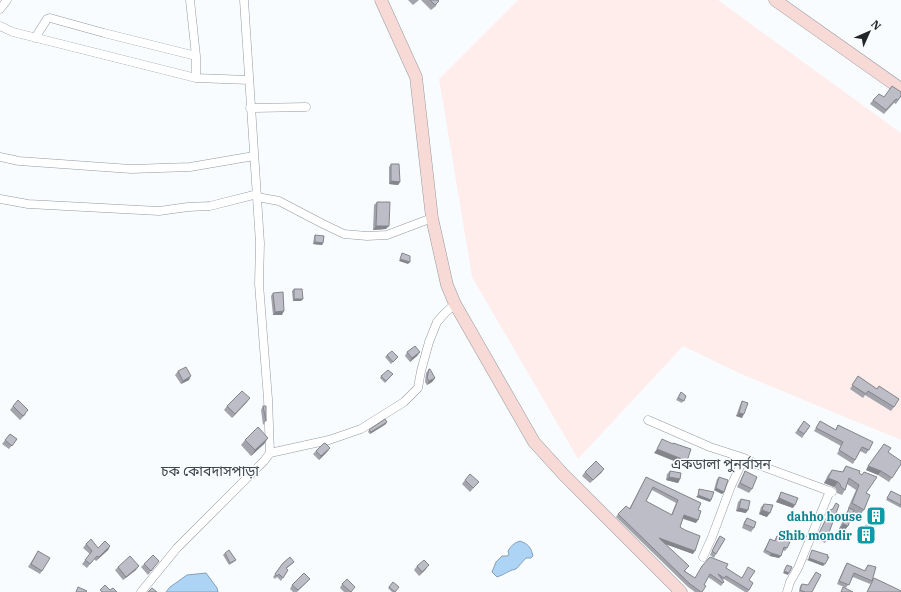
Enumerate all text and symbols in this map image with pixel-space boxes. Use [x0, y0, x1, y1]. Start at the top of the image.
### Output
north arrow [849, 12, 889, 52]
text: N [868, 17, 884, 33]
district label: একডালা পুনর্বাসন [671, 455, 772, 473]
district label: চক কোবদাসপাড়া [160, 462, 259, 480]
building icon: dahho house [865, 505, 887, 527]
place label: dahho house [787, 509, 862, 524]
building icon: Shib mondir [855, 524, 877, 546]
place label: Shib mondir [778, 528, 852, 543]

